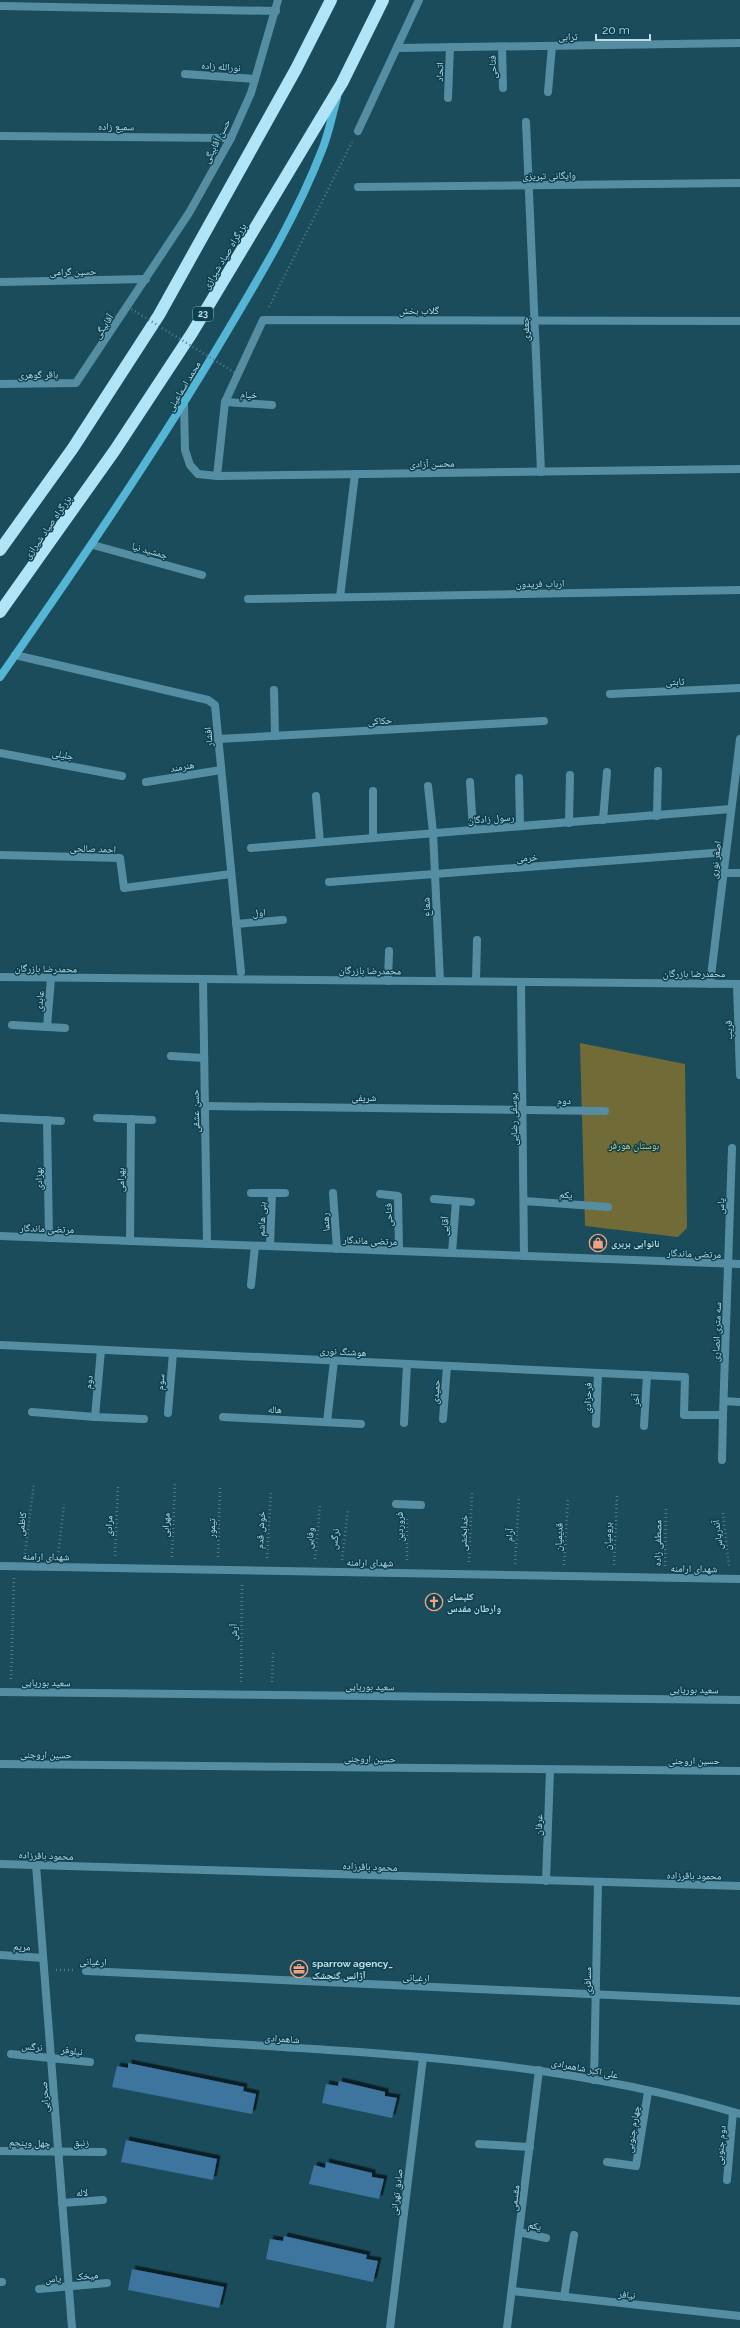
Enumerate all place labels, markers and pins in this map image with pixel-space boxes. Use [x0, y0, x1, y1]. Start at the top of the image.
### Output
shop icon: نانوایی بربری [588, 1233, 608, 1253]
place label: نانوایی بربری [611, 1238, 660, 1250]
place label: کلیسای وارطان مقدس [447, 1591, 501, 1615]
church icon: کلیسای وارطان مقدس [424, 1592, 444, 1612]
place label: sparrow agency_ آژانس گنجشک [312, 1958, 393, 1982]
office icon: sparrow agency_ آژانس گنجشک [289, 1959, 309, 1979]

